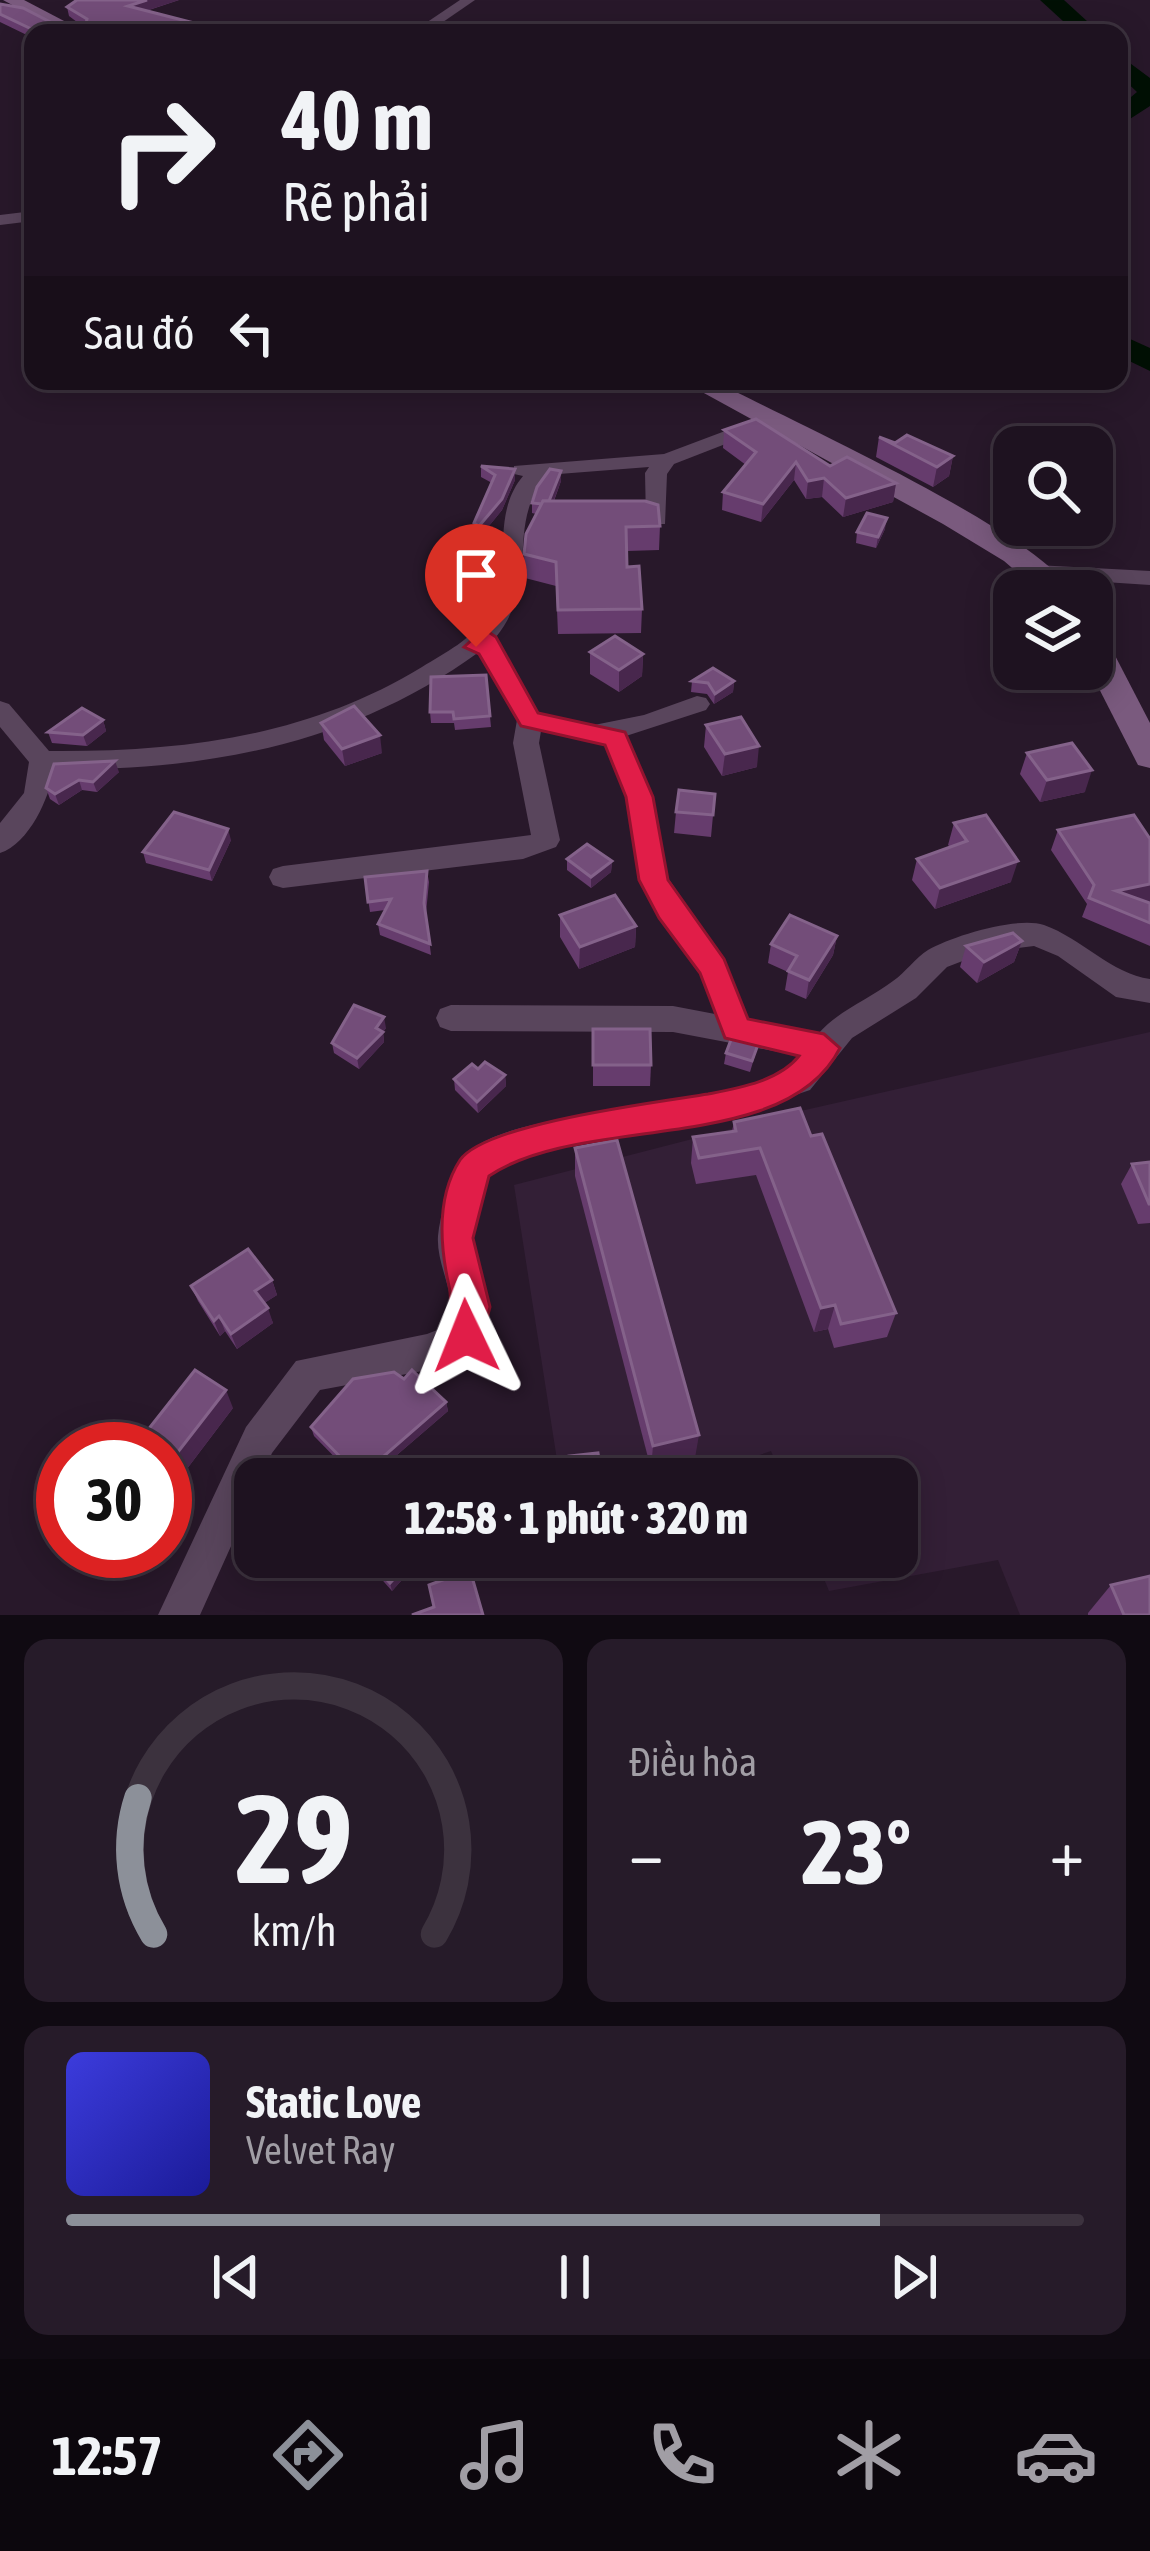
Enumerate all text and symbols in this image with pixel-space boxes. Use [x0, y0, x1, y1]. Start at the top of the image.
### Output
icon: right [84, 72, 240, 228]
text: 40 m [282, 72, 433, 168]
text: Rẽ phải [282, 171, 430, 232]
icon: left [219, 300, 285, 366]
text: Sau đó [84, 307, 195, 359]
map controls [993, 426, 1113, 690]
button: search [993, 426, 1113, 546]
pin [425, 524, 527, 647]
icon: arrive [443, 542, 509, 608]
button: layers [993, 570, 1113, 690]
position arrow [403, 1273, 529, 1399]
speed limit sign: 30 [36, 1422, 192, 1578]
text: 12:58 · 1 phút · 320 m [404, 1492, 748, 1544]
text: Điều hòa [629, 1740, 757, 1784]
text: 29 [235, 1766, 352, 1909]
text: 23° [802, 1800, 911, 1903]
text: − [629, 1814, 663, 1890]
text: + [1050, 1814, 1084, 1890]
text: km/h [251, 1905, 336, 1954]
text: Static Love [246, 2076, 422, 2128]
text: Velvet Ray [246, 2128, 395, 2172]
icon: previous [203, 2244, 269, 2310]
icon: pause [542, 2244, 608, 2310]
icon: next [881, 2244, 947, 2310]
icon: directions [266, 2413, 350, 2497]
icon: music [453, 2413, 537, 2497]
icon: phone [640, 2413, 724, 2497]
icon: climate [827, 2413, 911, 2497]
icon: car [1014, 2413, 1098, 2497]
text: 12:57 [52, 2425, 163, 2486]

